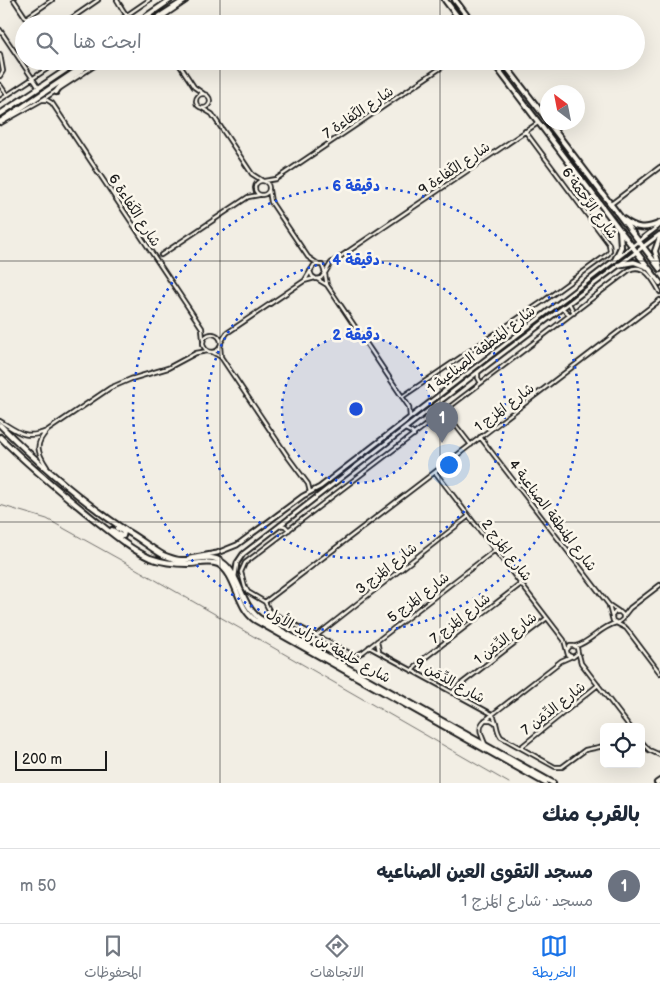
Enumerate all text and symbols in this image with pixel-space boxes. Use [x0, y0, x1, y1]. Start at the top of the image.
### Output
search box [15, 15, 645, 70]
icon: search [33, 29, 61, 57]
text: ابحث هنا [73, 31, 142, 54]
street label: شارع الكَفاءة 7 [320, 82, 397, 143]
north arrow [540, 85, 585, 130]
street label: شارع الكَفاءة 9 [415, 138, 494, 199]
street label: شارع الرَّحمة 6 [557, 164, 621, 243]
street label: شارع الكَفاءة 6 [104, 171, 165, 250]
text: 6 دقيقة [332, 177, 380, 196]
text: 4 دقيقة [332, 251, 380, 270]
street label: شارع المنطقة الصناعية 1 [424, 302, 539, 398]
text: 2 دقيقة [332, 326, 380, 345]
street label: شارع المَزج 1 [471, 379, 538, 436]
centre of rings [347, 400, 365, 418]
pin: 1 [426, 402, 458, 443]
your location [436, 452, 462, 478]
street label: شارع المنطقة الصناعية 4 [504, 456, 600, 575]
street label: شارع المَزج 2 [477, 516, 535, 585]
street label: شارع المَزج 3 [352, 539, 421, 598]
street label: شارع المَزج 5 [384, 569, 453, 627]
street label: شارع المَزج 7 [427, 590, 494, 648]
street label: شارع خليفة بن زايد الأول [263, 603, 394, 687]
street label: شارع الدِّمَن 1 [470, 609, 541, 669]
street label: شارع الدِّمَن 9 [411, 654, 488, 708]
street label: شارع الدِّمَن 7 [518, 678, 589, 739]
map controls [600, 723, 645, 768]
button: locate [600, 723, 645, 768]
scale bar [15, 748, 108, 771]
text: 200 m [22, 751, 62, 768]
text: بالقرب منك [542, 802, 640, 827]
text: مسجد التقوى العين الصناعيه [377, 861, 593, 884]
text: 50 m [20, 877, 56, 896]
text: 1 [621, 877, 627, 896]
text: مسجد · شارع المَزج 1 [461, 892, 593, 911]
tab: المحفوظات [84, 932, 142, 985]
tab: الاتجاهات [310, 932, 364, 985]
tab: الخريطة [532, 932, 576, 985]

